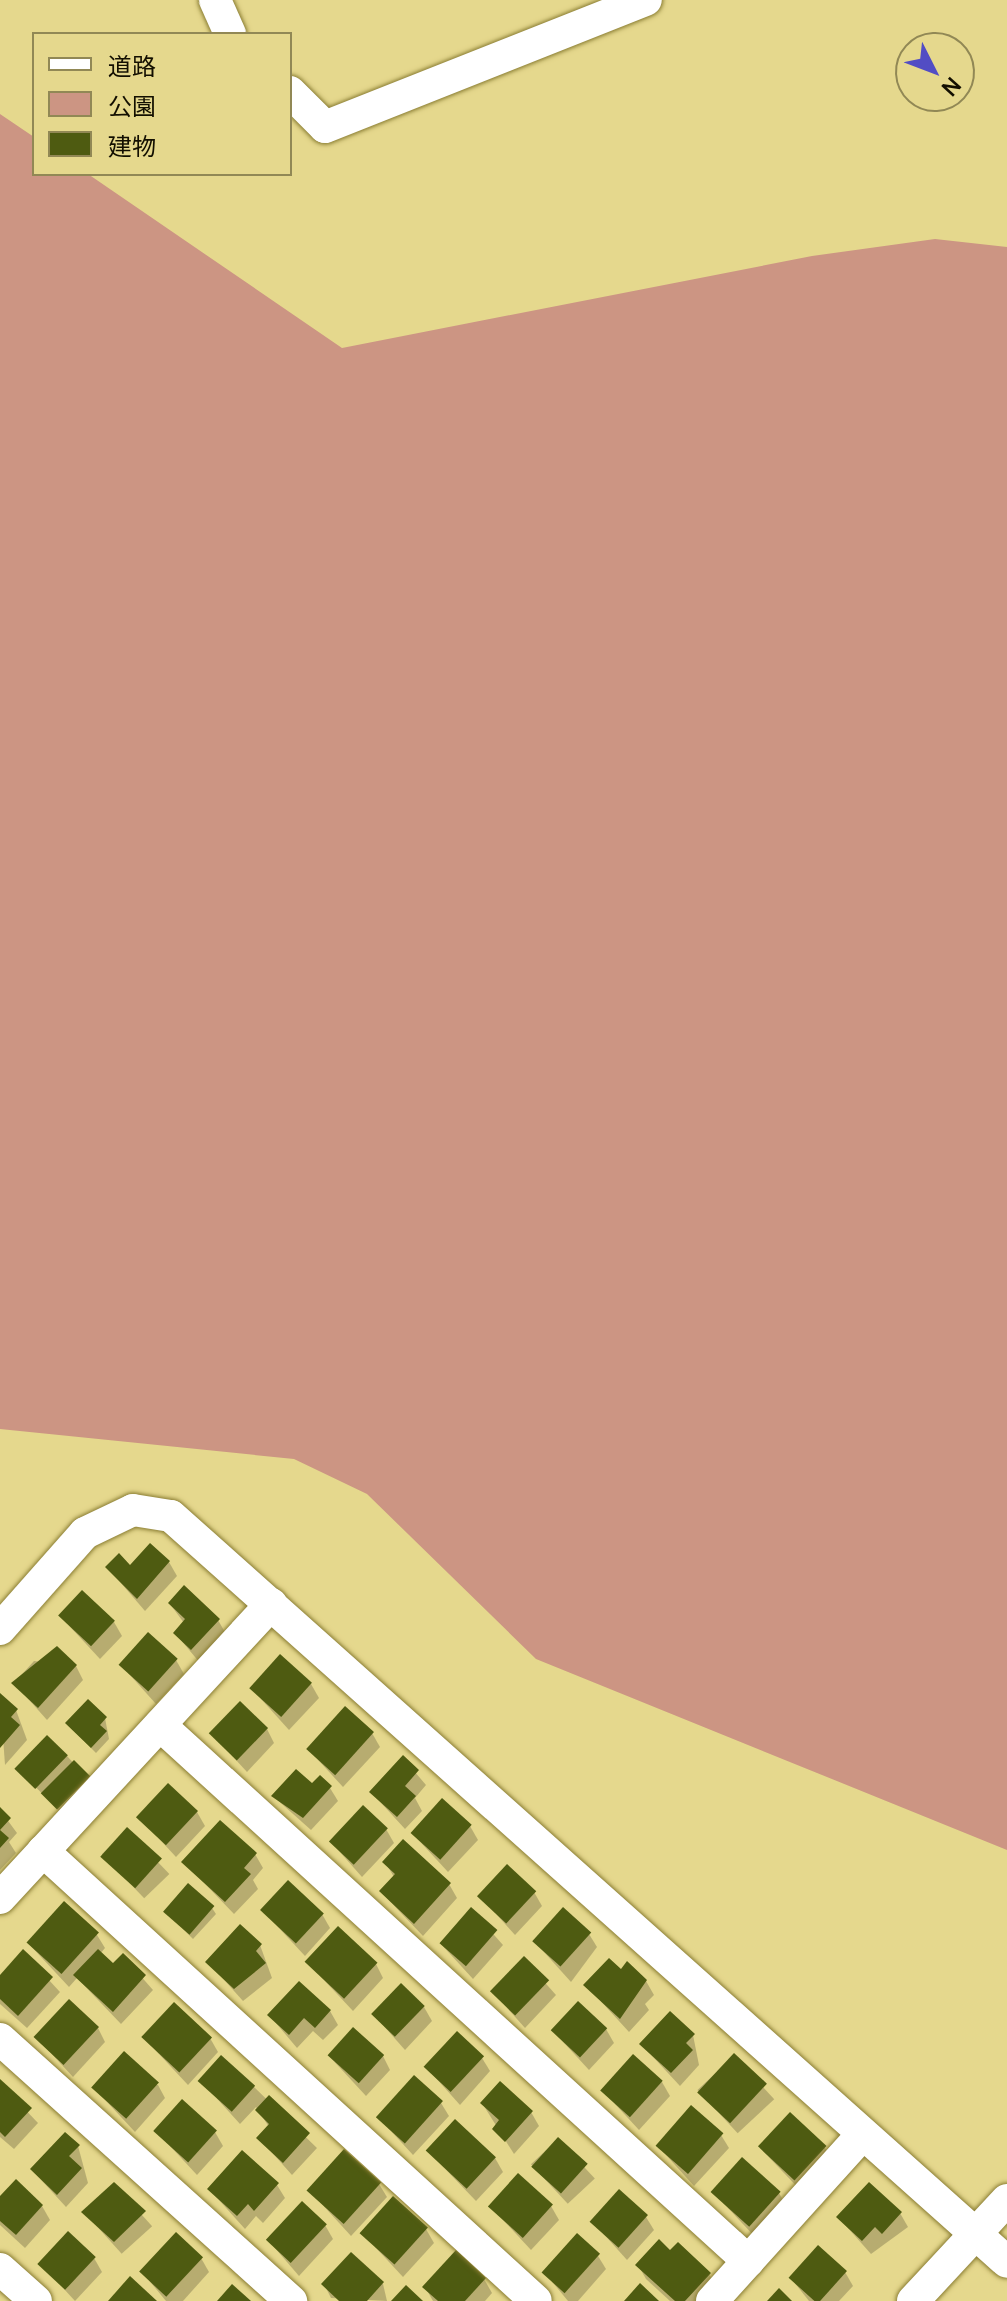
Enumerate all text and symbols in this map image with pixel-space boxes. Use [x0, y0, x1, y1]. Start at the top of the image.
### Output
legend [32, 32, 292, 176]
north arrow [895, 32, 975, 112]
text: 道路 [108, 49, 156, 82]
text: N [935, 71, 968, 103]
text: 公園 [108, 89, 156, 122]
text: 建物 [108, 129, 156, 162]

